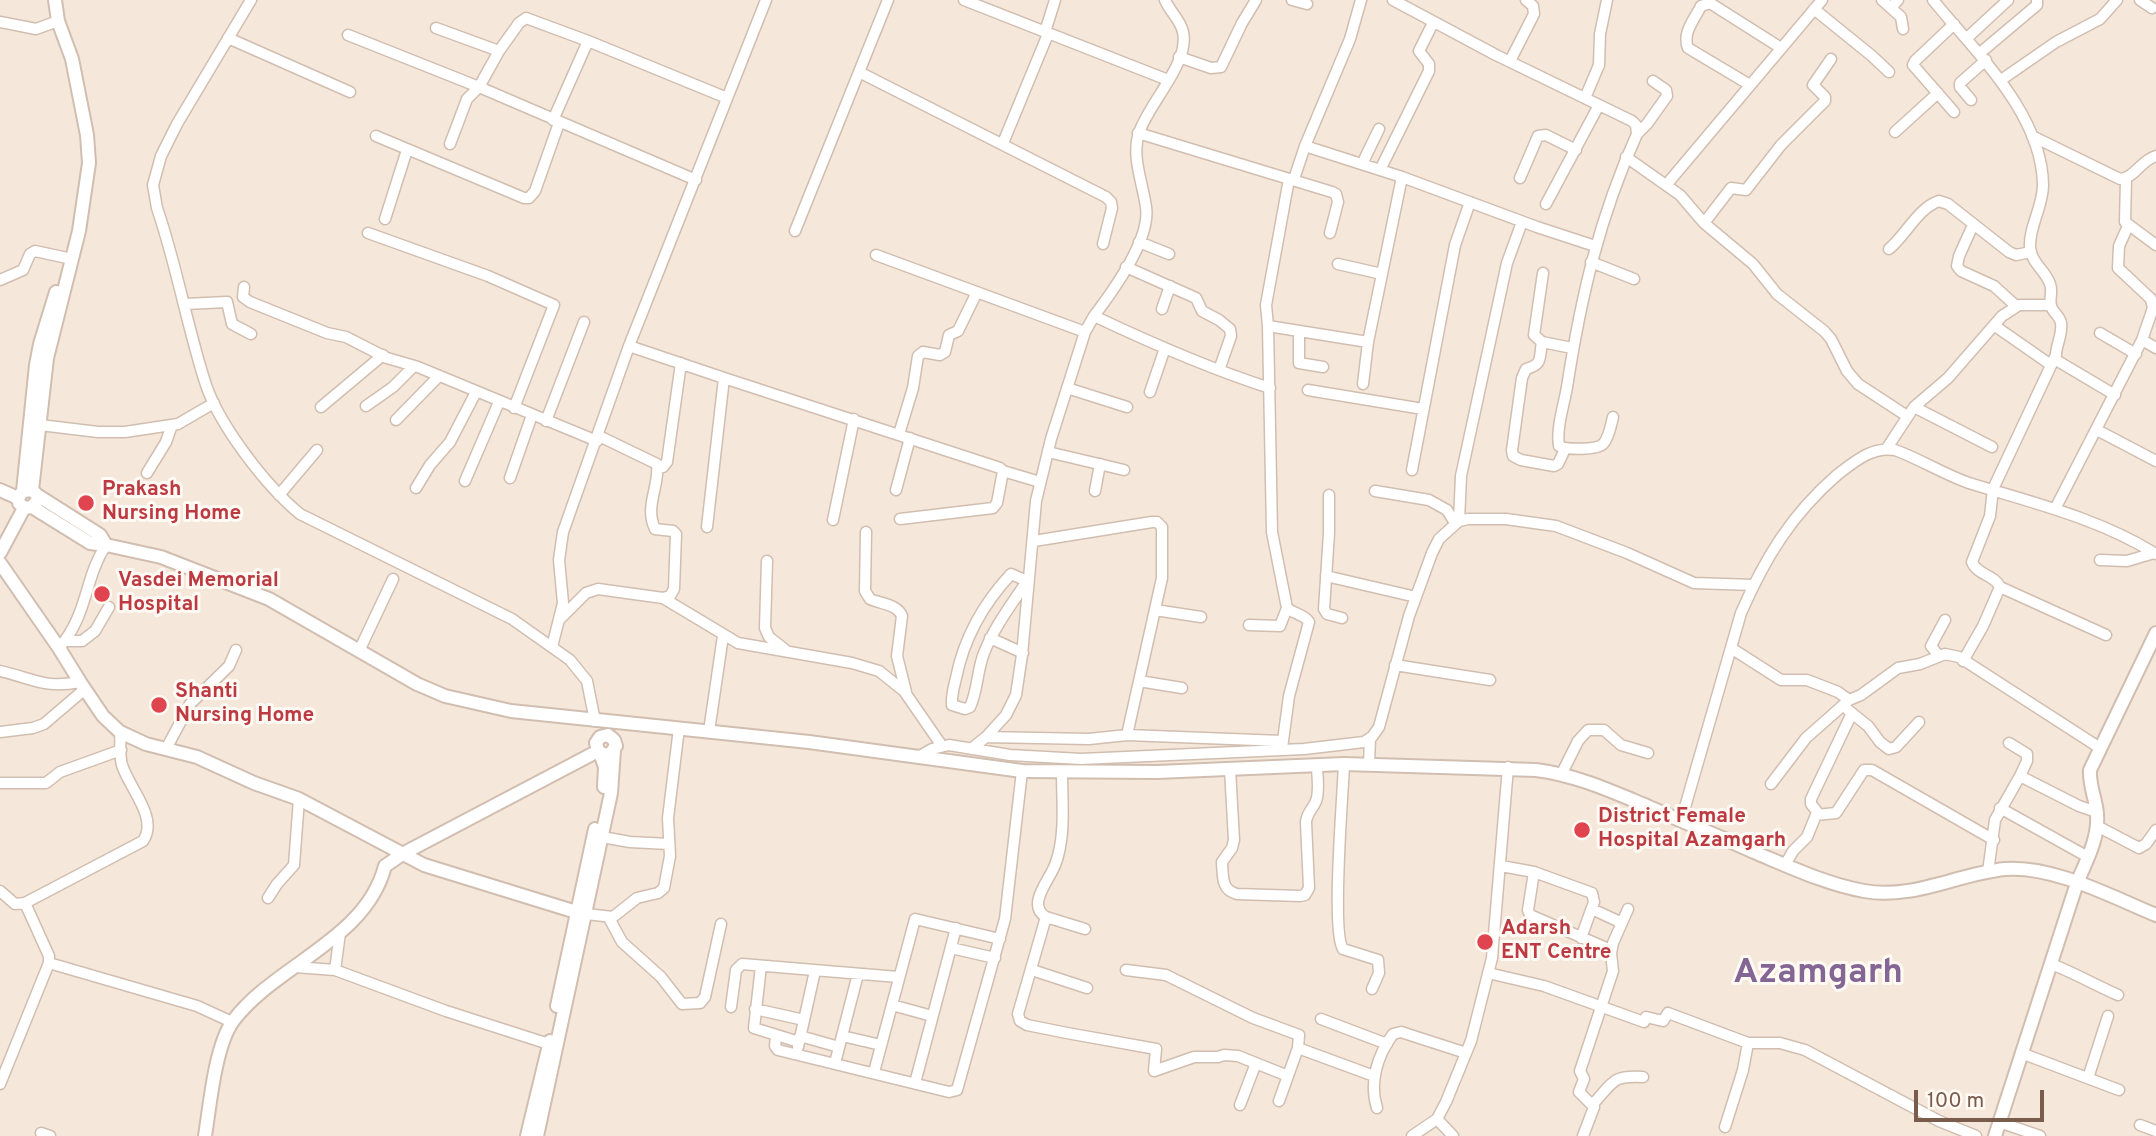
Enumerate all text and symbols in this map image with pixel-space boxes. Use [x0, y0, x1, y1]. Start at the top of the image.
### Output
place label: Prakash Nursing Home [102, 478, 241, 528]
marker: Prakash Nursing Home [76, 493, 96, 513]
place label: Vasdei Memorial Hospital [118, 569, 279, 619]
marker: Vasdei Memorial Hospital [92, 584, 112, 604]
place label: Shanti Nursing Home [175, 680, 314, 730]
marker: Shanti Nursing Home [149, 695, 169, 715]
place label: District Female Hospital Azamgarh [1598, 805, 1786, 855]
marker: District Female Hospital Azamgarh [1572, 820, 1592, 840]
place label: Adarsh ENT Centre [1501, 917, 1611, 967]
marker: Adarsh ENT Centre [1475, 932, 1495, 952]
district label: Azamgarh [1733, 954, 1903, 996]
scale bar [1918, 1076, 2048, 1120]
text: 100 m [1927, 1088, 1984, 1115]

